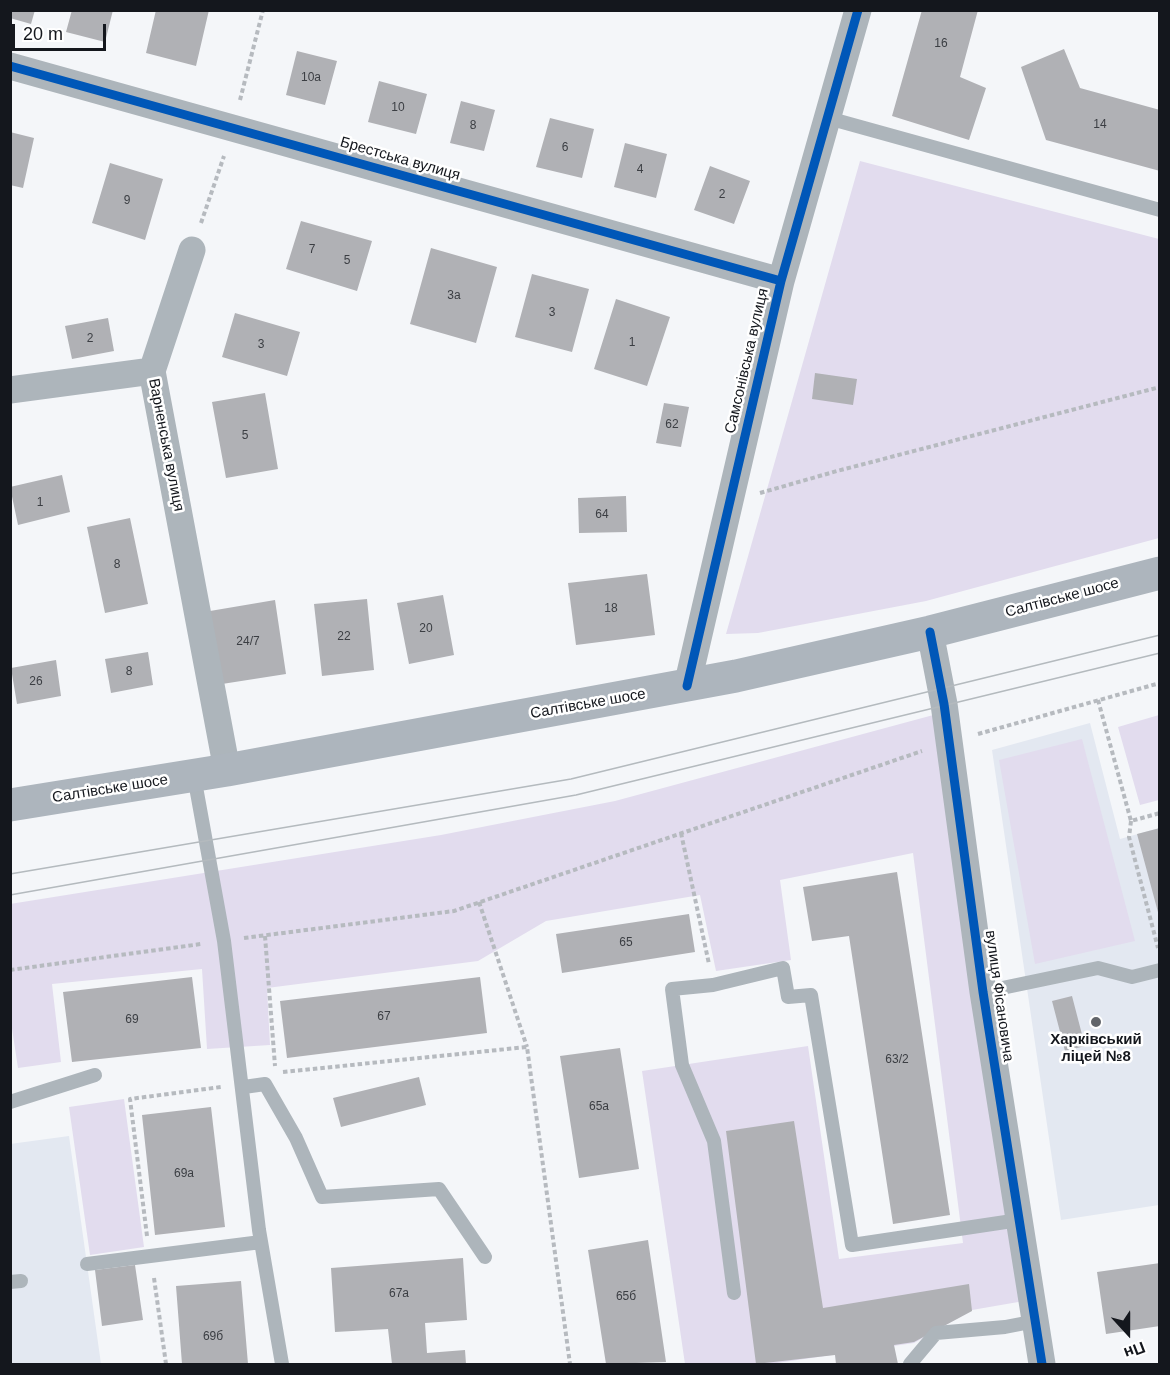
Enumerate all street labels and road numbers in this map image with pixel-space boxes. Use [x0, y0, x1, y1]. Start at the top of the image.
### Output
street label: Брестська вулиця [338, 133, 462, 185]
street label: Самсонівська вулиця [722, 287, 772, 435]
street label: Варненська вулиця [144, 377, 188, 513]
street label: Салтівське шосе [1003, 574, 1121, 622]
street label: Салтівське шосе [529, 685, 647, 723]
street label: Салтівське шосе [51, 771, 169, 807]
street label: вулиця Фісановича [981, 929, 1017, 1063]

